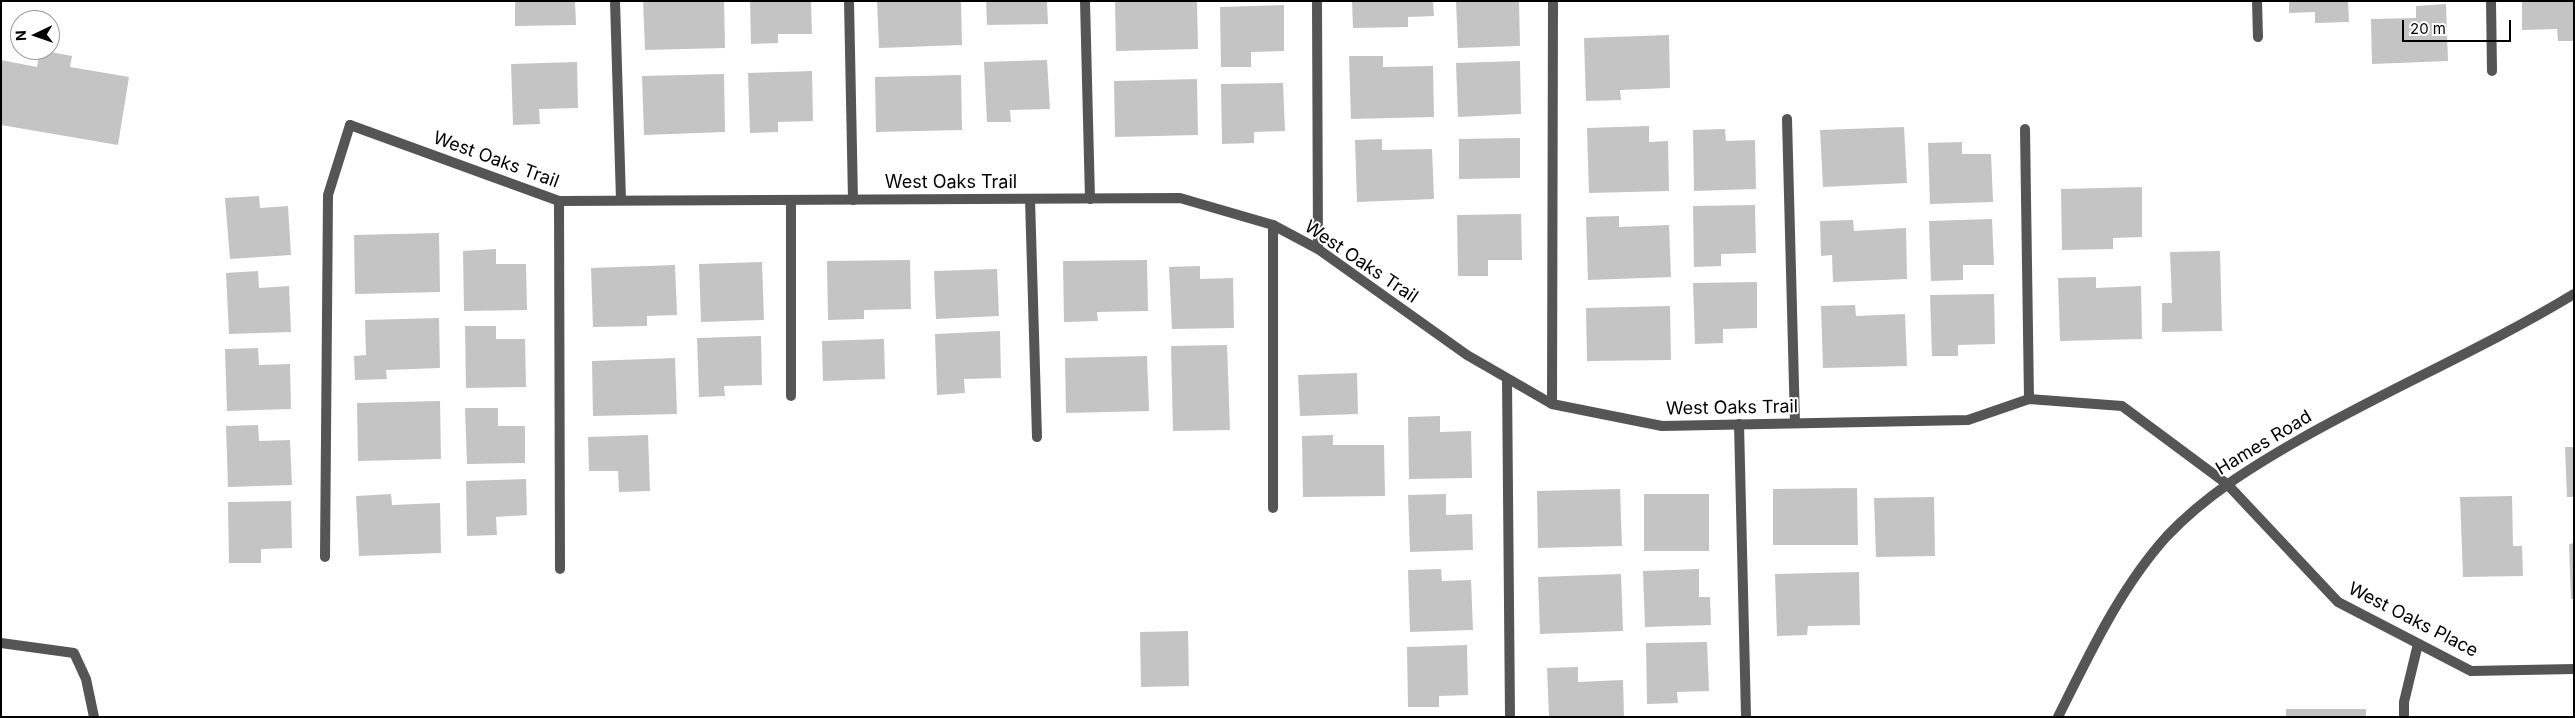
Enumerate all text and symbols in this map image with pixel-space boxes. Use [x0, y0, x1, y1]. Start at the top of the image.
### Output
north arrow [10, 10, 60, 60]
scale bar [2405, 10, 2514, 42]
text: 20 m [2410, 19, 2446, 38]
text: N [12, 30, 29, 42]
street label: West Oaks Trail [430, 127, 562, 193]
street label: West Oaks Trail [885, 172, 1017, 194]
street label: West Oaks Trail [1300, 216, 1422, 308]
street label: West Oaks Trail [1666, 396, 1798, 420]
street label: Hames Road [2212, 406, 2316, 480]
street label: West Oaks Place [2344, 578, 2482, 662]

